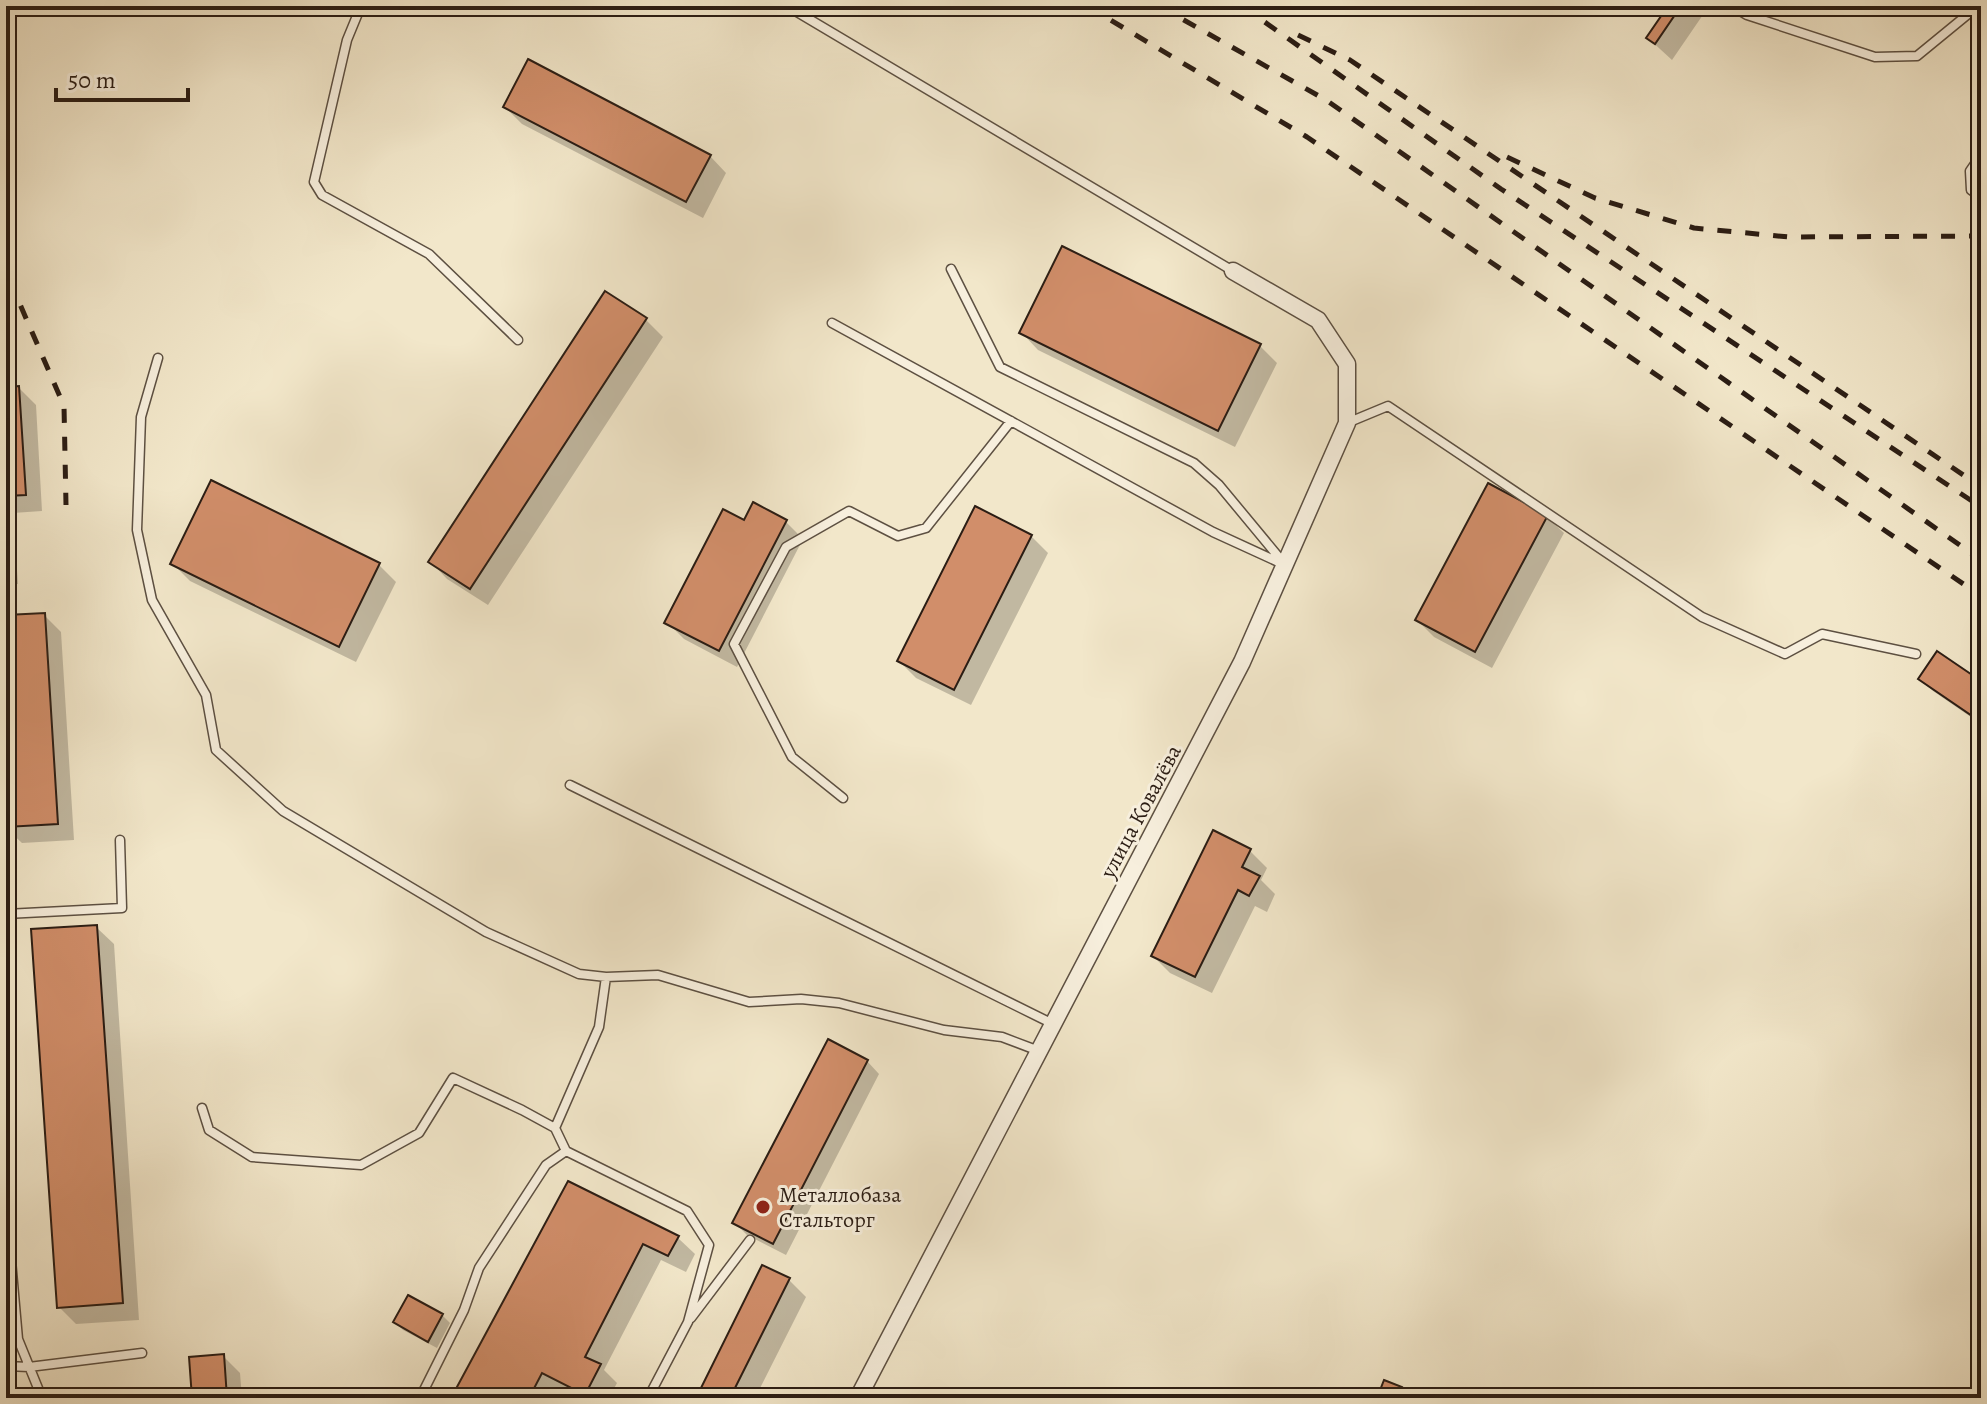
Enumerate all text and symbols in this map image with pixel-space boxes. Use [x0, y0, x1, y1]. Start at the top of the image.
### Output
scale bar [56, 52, 188, 102]
text: 50 m [68, 64, 116, 96]
street label: улица Ковалёва [1093, 739, 1189, 884]
place label: Металлобаза Стальторг [779, 1180, 902, 1235]
marker: Металлобаза Стальторг [754, 1198, 772, 1216]

